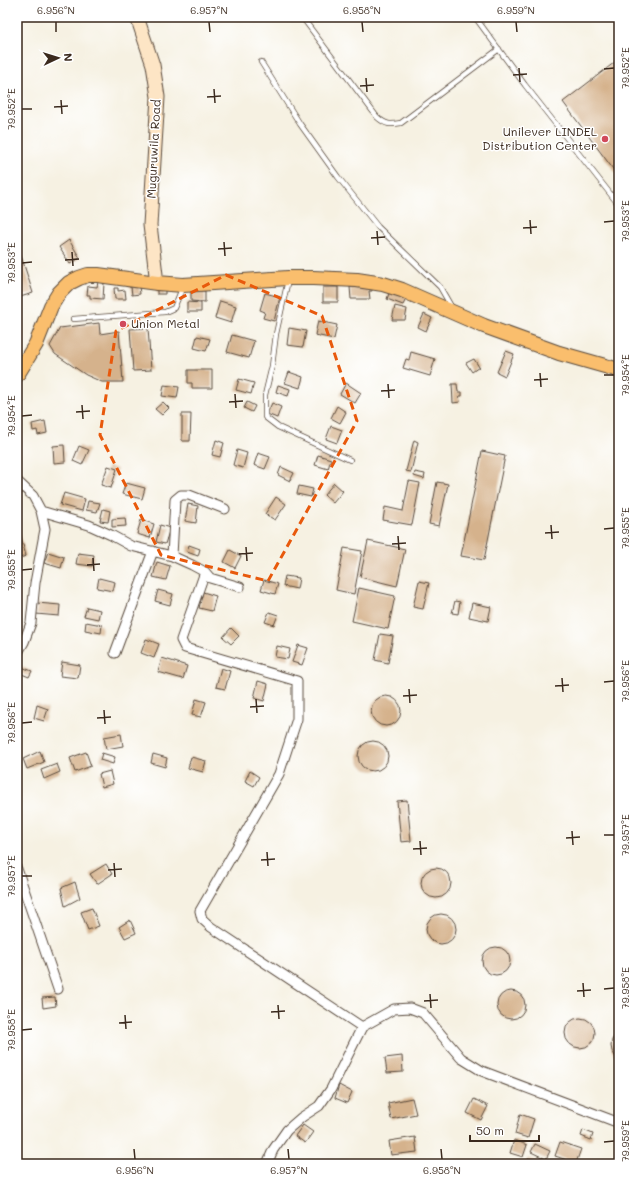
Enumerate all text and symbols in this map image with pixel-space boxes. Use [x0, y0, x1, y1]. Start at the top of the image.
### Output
text: 6.956°N [37, 3, 75, 17]
text: 6.957°N [190, 3, 228, 17]
text: 6.958°N [343, 3, 381, 17]
text: 6.959°N [497, 3, 535, 17]
north arrow [38, 38, 78, 78]
text: 79.952°E [618, 47, 632, 89]
text: N [61, 53, 76, 62]
text: 79.952°E [4, 88, 18, 130]
street label: Muguruwila Road [142, 98, 164, 199]
place label: Unilever LINDEL Distribution Center [482, 123, 598, 153]
marker: Unilever LINDEL Distribution Center [600, 134, 610, 144]
text: 79.953°E [618, 200, 632, 242]
text: 79.953°E [4, 242, 18, 284]
place label: Union Metal [131, 315, 200, 331]
marker: Union Metal [118, 319, 128, 329]
text: 79.954°E [618, 354, 632, 396]
text: 79.954°E [4, 395, 18, 437]
text: 79.955°E [618, 507, 632, 549]
text: 79.955°E [4, 549, 18, 591]
text: 79.956°E [618, 660, 632, 702]
text: 79.956°E [4, 702, 18, 744]
text: 79.957°E [618, 814, 632, 856]
text: 79.957°E [4, 855, 18, 897]
text: 79.958°E [618, 967, 632, 1009]
text: 79.958°E [4, 1009, 18, 1051]
scale bar [470, 1117, 539, 1143]
text: 79.959°E [618, 1120, 632, 1162]
text: 50 m [476, 1122, 504, 1138]
text: 6.956°N [116, 1163, 154, 1177]
text: 6.957°N [270, 1163, 308, 1177]
text: 6.958°N [423, 1163, 461, 1177]

